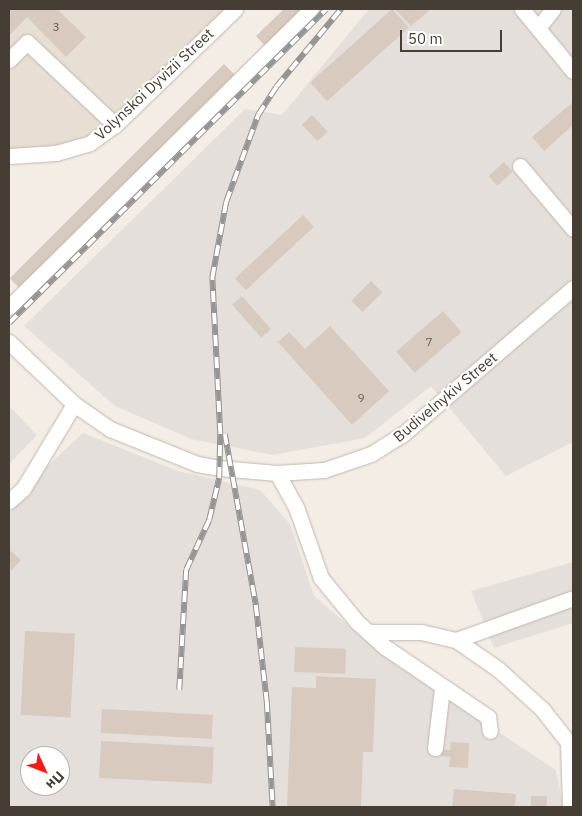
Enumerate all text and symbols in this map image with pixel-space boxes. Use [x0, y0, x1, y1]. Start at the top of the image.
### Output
house number: 3 [52, 20, 60, 34]
scale bar [402, 20, 504, 52]
street label: Volynskoi Dyvizii Street [91, 24, 217, 144]
text: 50 m [408, 29, 443, 48]
house number: 7 [425, 335, 433, 349]
street label: Budivelnykiv Street [389, 348, 501, 446]
house number: 9 [357, 391, 365, 405]
north arrow [20, 746, 70, 796]
text: Пн [42, 768, 68, 793]

